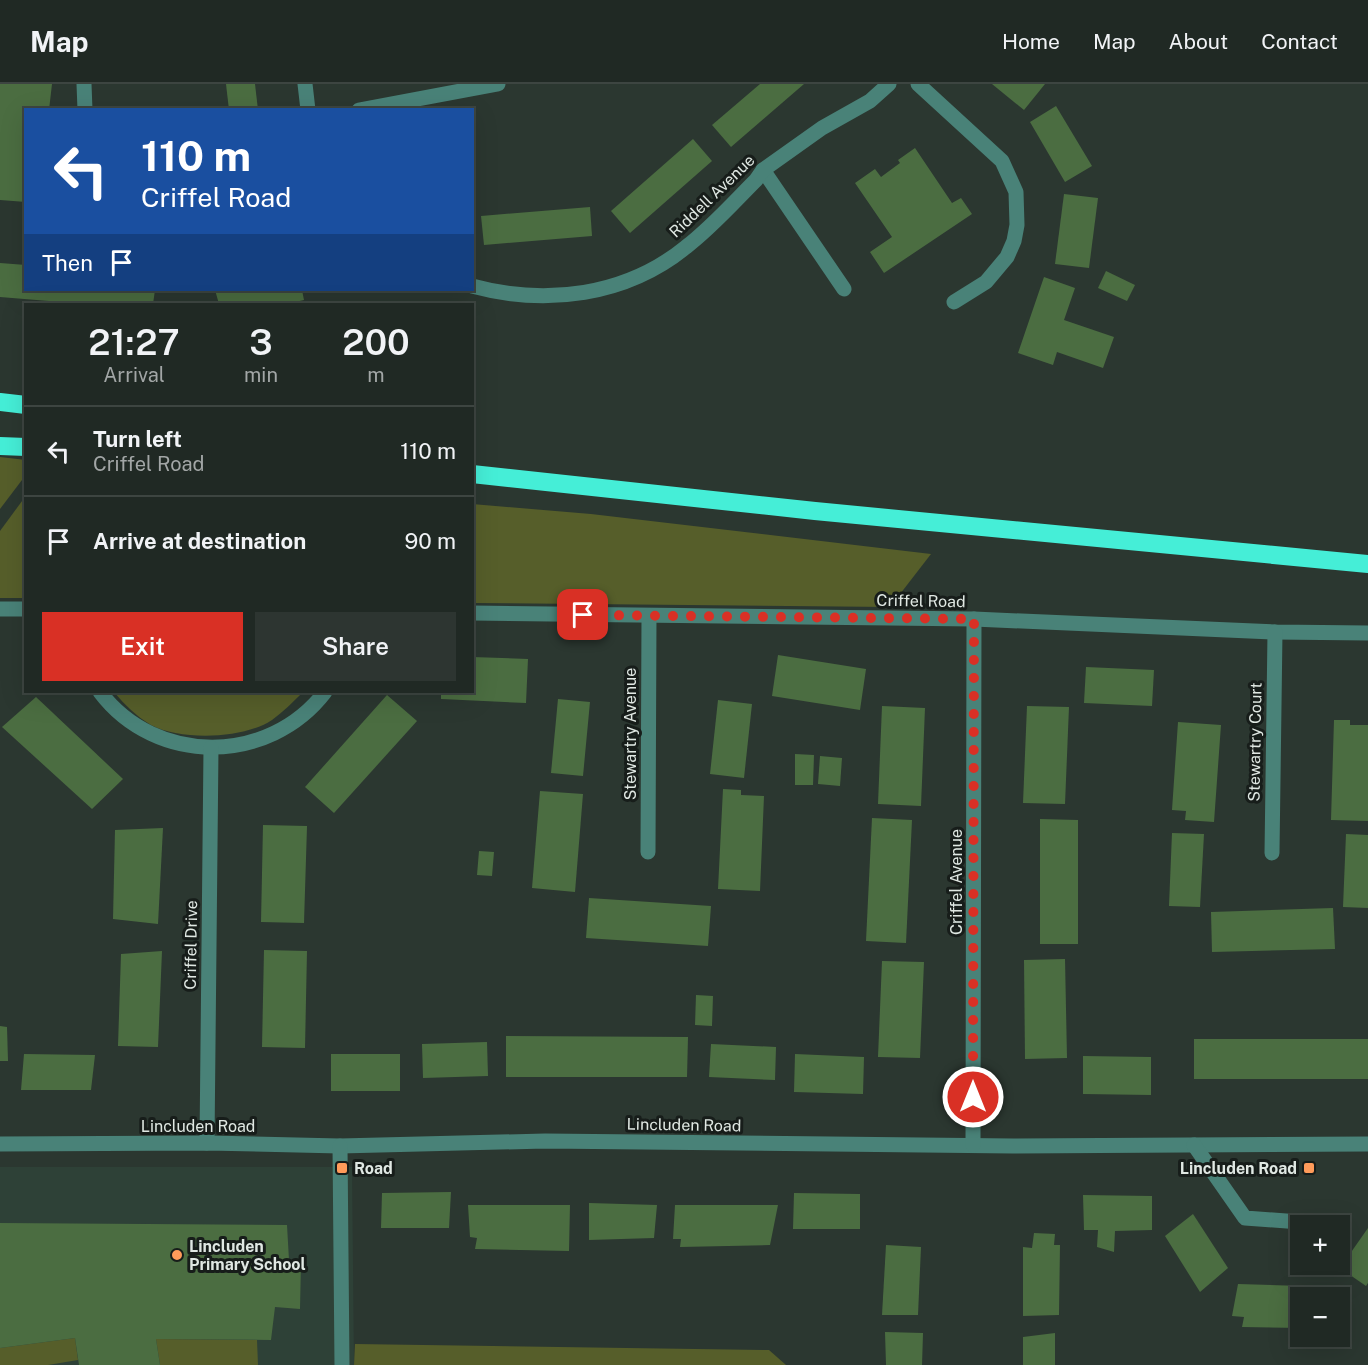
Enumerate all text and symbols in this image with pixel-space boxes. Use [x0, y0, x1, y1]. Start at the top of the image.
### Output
text: Map [30, 25, 89, 58]
text: Home [1002, 29, 1060, 54]
text: Map [1093, 29, 1136, 54]
text: About [1169, 29, 1228, 54]
text: Contact [1261, 29, 1338, 54]
text: 110 m [141, 131, 251, 180]
icon: left [42, 132, 120, 210]
street label: Riddell Avenue [665, 151, 759, 241]
text: Criffel Road [141, 181, 291, 213]
icon: arrive [105, 246, 138, 279]
text: Then [42, 250, 93, 276]
text: 21:27 [88, 321, 180, 363]
text: 3 [249, 321, 273, 363]
text: 200 [342, 321, 410, 363]
text: Arrival [103, 363, 165, 387]
text: min [244, 363, 278, 387]
text: m [367, 363, 385, 387]
text: Turn left [93, 426, 182, 452]
icon: left [42, 435, 75, 468]
text: 110 m [400, 438, 456, 464]
text: Criffel Road [93, 452, 204, 476]
icon: arrive [42, 525, 75, 558]
text: Arrive at destination [93, 528, 306, 554]
text: 90 m [405, 528, 456, 554]
pin [557, 589, 608, 640]
street label: Criffel Road [876, 591, 966, 611]
icon: arrive [566, 598, 599, 631]
button: Exit [42, 612, 243, 681]
button: Share [255, 612, 456, 681]
street label: Stewartry Avenue [621, 668, 640, 800]
street label: Stewartry Court [1244, 682, 1266, 802]
street label: Criffel Avenue [947, 829, 966, 935]
street label: Criffel Drive [181, 900, 201, 990]
position arrow [941, 1065, 1005, 1129]
street label: Lincluden Road [627, 1115, 741, 1135]
street label: Lincluden Road [141, 1117, 255, 1136]
place label: Road [354, 1159, 393, 1178]
place label: Lincluden Road [1180, 1159, 1297, 1178]
marker: Road [335, 1161, 349, 1175]
marker: Lincluden Road [1302, 1161, 1316, 1175]
map controls [1290, 1215, 1350, 1347]
button: + [1290, 1215, 1350, 1275]
place label: Lincluden Primary School [189, 1237, 306, 1274]
marker: Lincluden Primary School [170, 1248, 184, 1262]
button: − [1290, 1287, 1350, 1347]

